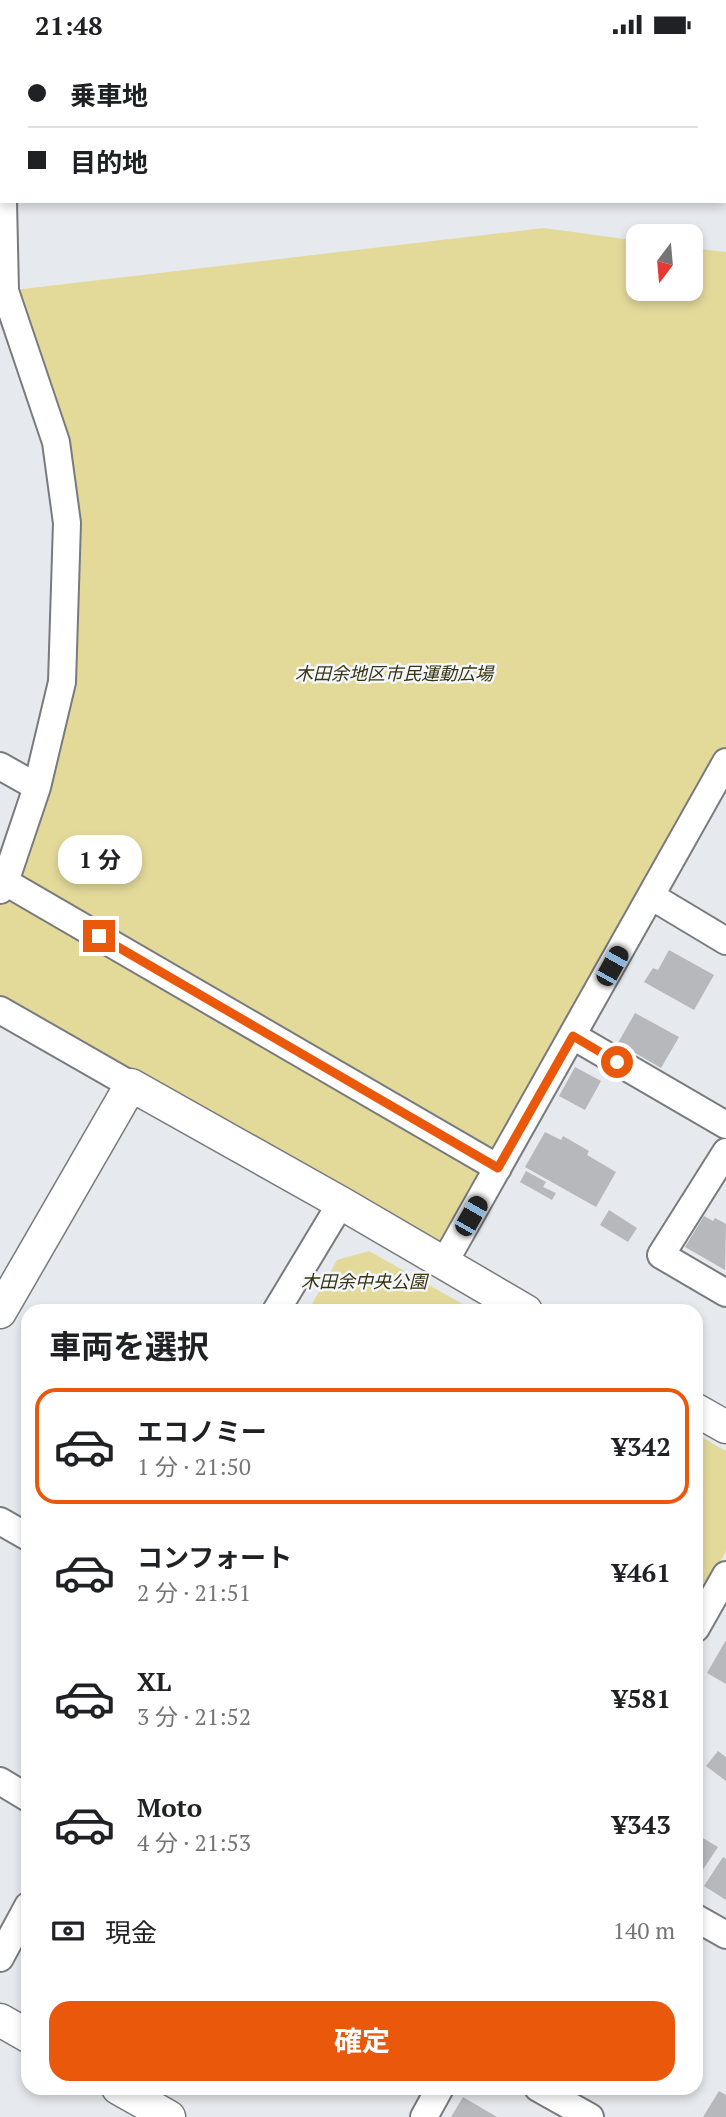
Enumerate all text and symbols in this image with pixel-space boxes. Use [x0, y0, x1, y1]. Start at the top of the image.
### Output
text: 21:48 [35, 8, 103, 42]
text: 乗車地 [70, 78, 148, 112]
text: 目的地 [70, 145, 148, 179]
north arrow [626, 224, 704, 301]
map controls [626, 224, 703, 301]
park label: 木田余地区市民運動広場 [295, 661, 495, 685]
callout: 1 分 [57, 835, 141, 883]
text: 1 分 [79, 844, 121, 875]
route end [83, 920, 115, 952]
car [593, 943, 632, 989]
route start [601, 1046, 633, 1078]
car [452, 1193, 491, 1239]
park label: 木田余中央公園 [301, 1269, 430, 1293]
text: 車両を選択 [49, 1325, 209, 1367]
text: エコノミー [137, 1414, 267, 1448]
icon: car [53, 1415, 116, 1478]
text: ¥342 [612, 1429, 671, 1463]
text: 1 分 · 21:50 [137, 1451, 251, 1482]
text: コンフォート [137, 1540, 292, 1574]
icon: car [53, 1541, 116, 1604]
text: ¥461 [612, 1555, 671, 1589]
text: 2 分 · 21:51 [137, 1577, 251, 1608]
text: XL [137, 1664, 171, 1698]
icon: car [53, 1667, 116, 1730]
text: ¥581 [612, 1681, 671, 1715]
text: 3 分 · 21:52 [137, 1701, 251, 1732]
text: Moto [137, 1790, 202, 1824]
icon: car [53, 1793, 116, 1856]
text: ¥343 [612, 1807, 671, 1841]
text: 4 分 · 21:53 [137, 1827, 251, 1858]
icon: cash [49, 1912, 87, 1950]
text: 現金 [105, 1915, 157, 1949]
text: 140 m [613, 1915, 675, 1946]
button: 確定 [49, 2001, 675, 2081]

